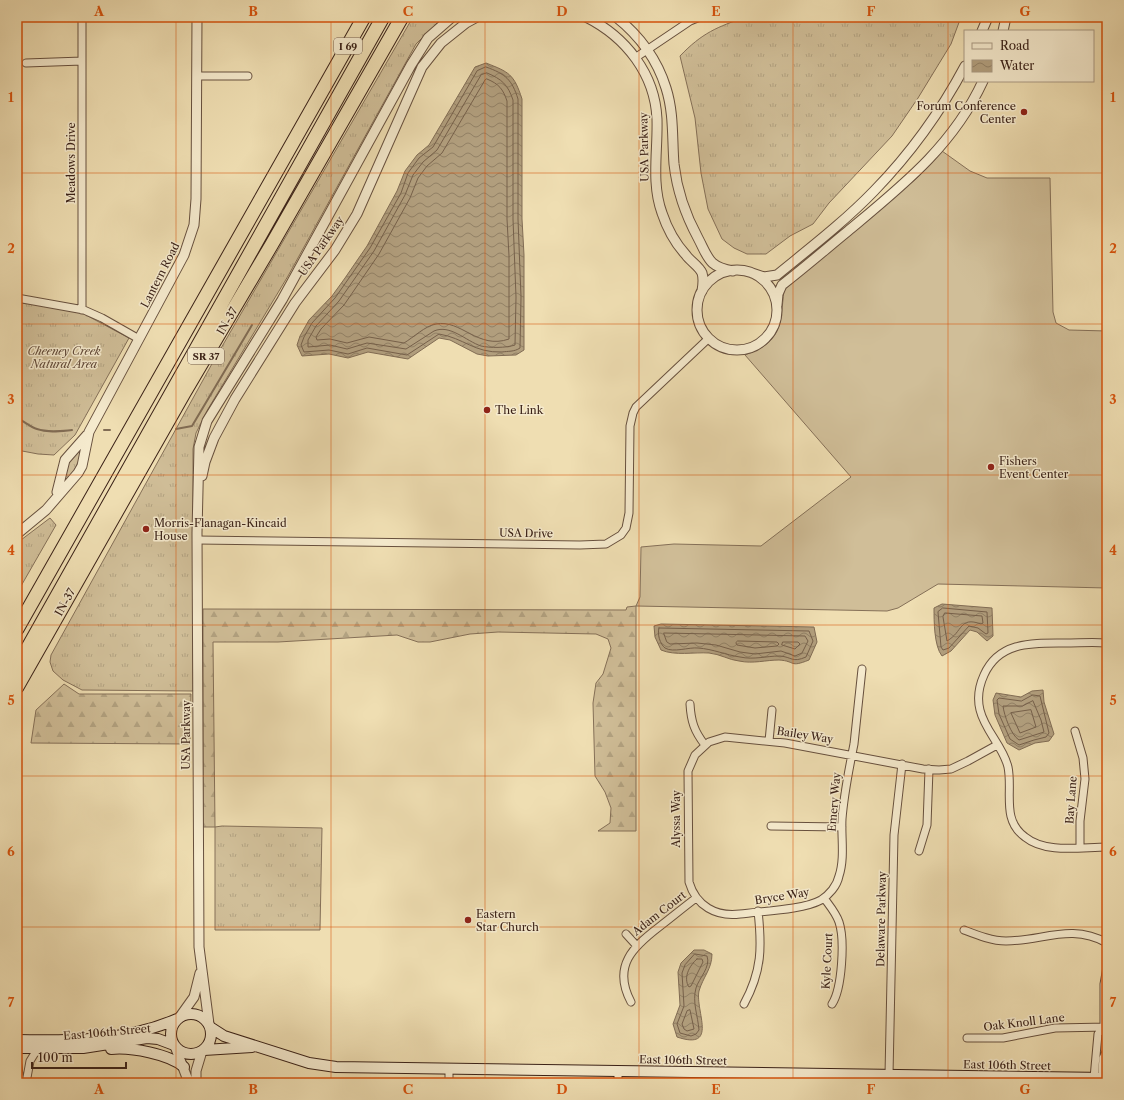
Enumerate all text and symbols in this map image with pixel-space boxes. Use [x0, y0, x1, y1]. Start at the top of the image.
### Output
text: A [93, 3, 105, 19]
text: B [248, 3, 258, 19]
text: C [403, 3, 413, 19]
text: D [556, 3, 568, 19]
text: E [711, 3, 721, 19]
text: F [867, 3, 876, 19]
text: G [1019, 3, 1031, 19]
legend [964, 30, 1094, 82]
road number: I 69 [334, 38, 362, 54]
text: Road [1000, 38, 1030, 53]
text: Water [999, 58, 1034, 73]
text: 1 [8, 89, 14, 105]
text: 1 [1110, 89, 1116, 105]
place label: Forum Conference Center [916, 99, 1016, 126]
marker: Forum Conference Center [1019, 107, 1029, 117]
street label: USA Parkway [636, 111, 652, 182]
street label: Meadows Drive [64, 122, 78, 204]
street label: USA Parkway [295, 213, 347, 279]
text: 2 [7, 240, 15, 256]
street label: Lantern Road [138, 240, 183, 310]
text: 2 [1109, 240, 1117, 256]
street label: IN-37 [214, 304, 241, 337]
park label: Cheeney Creek Natural Area [27, 344, 101, 371]
road number: SR 37 [188, 348, 224, 364]
text: 3 [7, 391, 15, 407]
text: 3 [1109, 391, 1117, 407]
place label: The Link [495, 403, 544, 417]
marker: The Link [482, 405, 492, 415]
place label: Fishers Event Center [999, 454, 1069, 481]
marker: Fishers Event Center [986, 462, 996, 472]
place label: Morris-Flanagan-Kincaid House [154, 516, 287, 543]
marker: Morris-Flanagan-Kincaid House [141, 524, 151, 534]
street label: USA Drive [499, 526, 553, 540]
text: 4 [7, 542, 15, 558]
text: 4 [1109, 542, 1117, 558]
street label: IN-37 [52, 585, 79, 618]
text: 5 [7, 692, 15, 708]
text: 5 [1109, 692, 1117, 708]
street label: USA Parkway [179, 699, 193, 770]
street label: Bailey Way [776, 724, 835, 747]
street label: Emery Way [824, 771, 844, 832]
street label: Bay Lane [1062, 776, 1080, 824]
street label: Alyssa Way [669, 789, 683, 849]
text: 6 [7, 843, 15, 859]
text: 6 [1109, 843, 1117, 859]
street label: Delaware Parkway [873, 870, 889, 967]
street label: Bryce Way [754, 885, 811, 907]
street label: Adam Court [629, 888, 689, 939]
place label: Eastern Star Church [476, 907, 539, 934]
marker: Eastern Star Church [463, 915, 473, 925]
street label: Kyle Court [819, 932, 835, 990]
text: 7 [8, 994, 15, 1010]
text: 7 [1110, 994, 1117, 1010]
street label: Oak Knoll Lane [983, 1010, 1065, 1034]
street label: East 106th Street [63, 1021, 151, 1043]
scale bar [32, 1044, 126, 1070]
text: 100 m [38, 1050, 73, 1065]
street label: East 106th Street [639, 1052, 727, 1068]
street label: East 106th Street [963, 1057, 1051, 1073]
text: A [93, 1081, 105, 1097]
text: B [248, 1081, 258, 1097]
text: C [403, 1081, 413, 1097]
text: D [556, 1081, 568, 1097]
text: E [711, 1081, 721, 1097]
text: F [867, 1081, 876, 1097]
text: G [1019, 1081, 1031, 1097]

